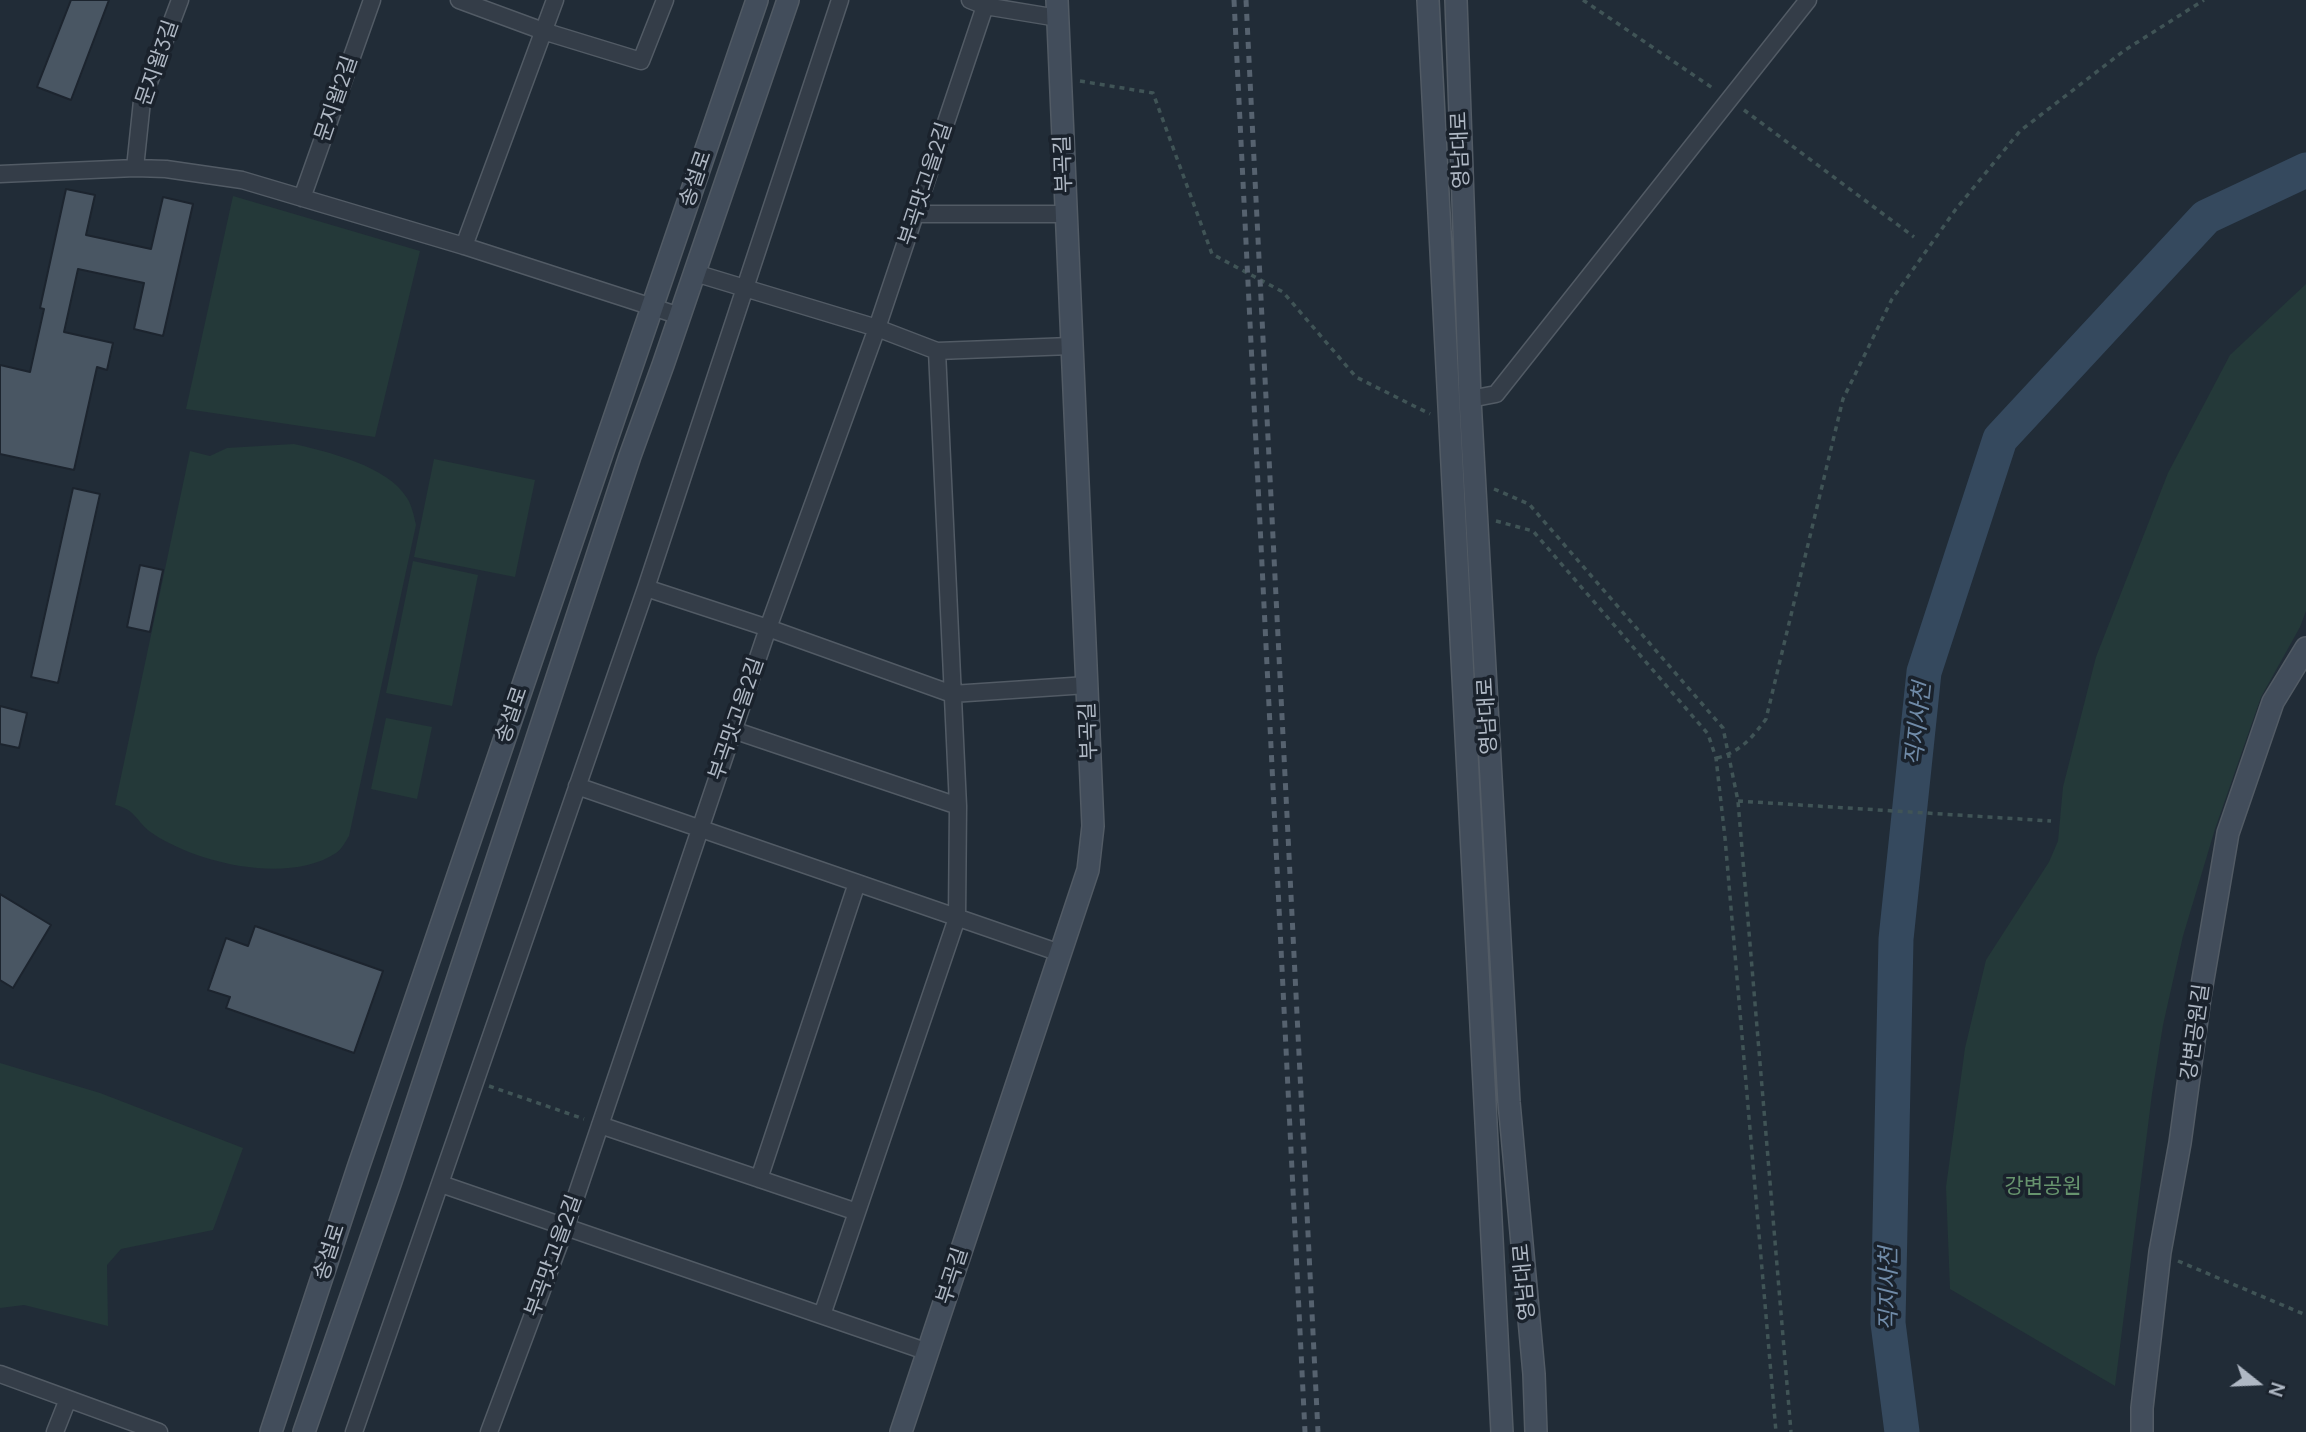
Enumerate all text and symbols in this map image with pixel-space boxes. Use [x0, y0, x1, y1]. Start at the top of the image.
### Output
street label: 문지왈3길 [132, 17, 184, 109]
street label: 문지왈2길 [311, 53, 363, 145]
street label: 영남대로 [1447, 111, 1475, 189]
street label: 부곡맛고을2길 [894, 119, 958, 249]
street label: 부곡길 [1050, 135, 1078, 193]
street label: 송설로 [675, 147, 717, 211]
street label: 부곡맛고을2길 [704, 654, 770, 784]
street label: 영남대로 [1473, 677, 1503, 755]
water label: 직지사천 [1901, 680, 1937, 768]
street label: 송설로 [491, 683, 533, 747]
street label: 부곡길 [1075, 702, 1103, 760]
street label: 강변공원길 [2177, 982, 2215, 1082]
park label: 강변공원 [2004, 1174, 2082, 1200]
street label: 부곡맛고을2길 [520, 1192, 588, 1320]
street label: 송설로 [309, 1221, 351, 1283]
street label: 영남대로 [1509, 1242, 1541, 1322]
street label: 부곡길 [932, 1245, 974, 1307]
water label: 직지사천 [1876, 1247, 1904, 1331]
north arrow [2222, 1348, 2292, 1418]
text: N [2262, 1379, 2291, 1400]

